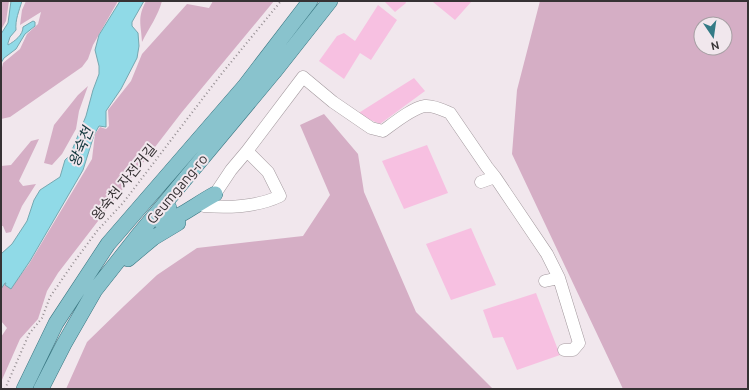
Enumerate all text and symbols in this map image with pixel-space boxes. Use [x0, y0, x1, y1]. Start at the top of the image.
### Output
north arrow [693, 16, 733, 56]
text: N [710, 39, 721, 53]
water label: 왕숙천 [65, 122, 97, 169]
street label: 왕숙천 자전거길 [88, 141, 160, 223]
street label: Geumgang-ro [143, 151, 211, 227]

